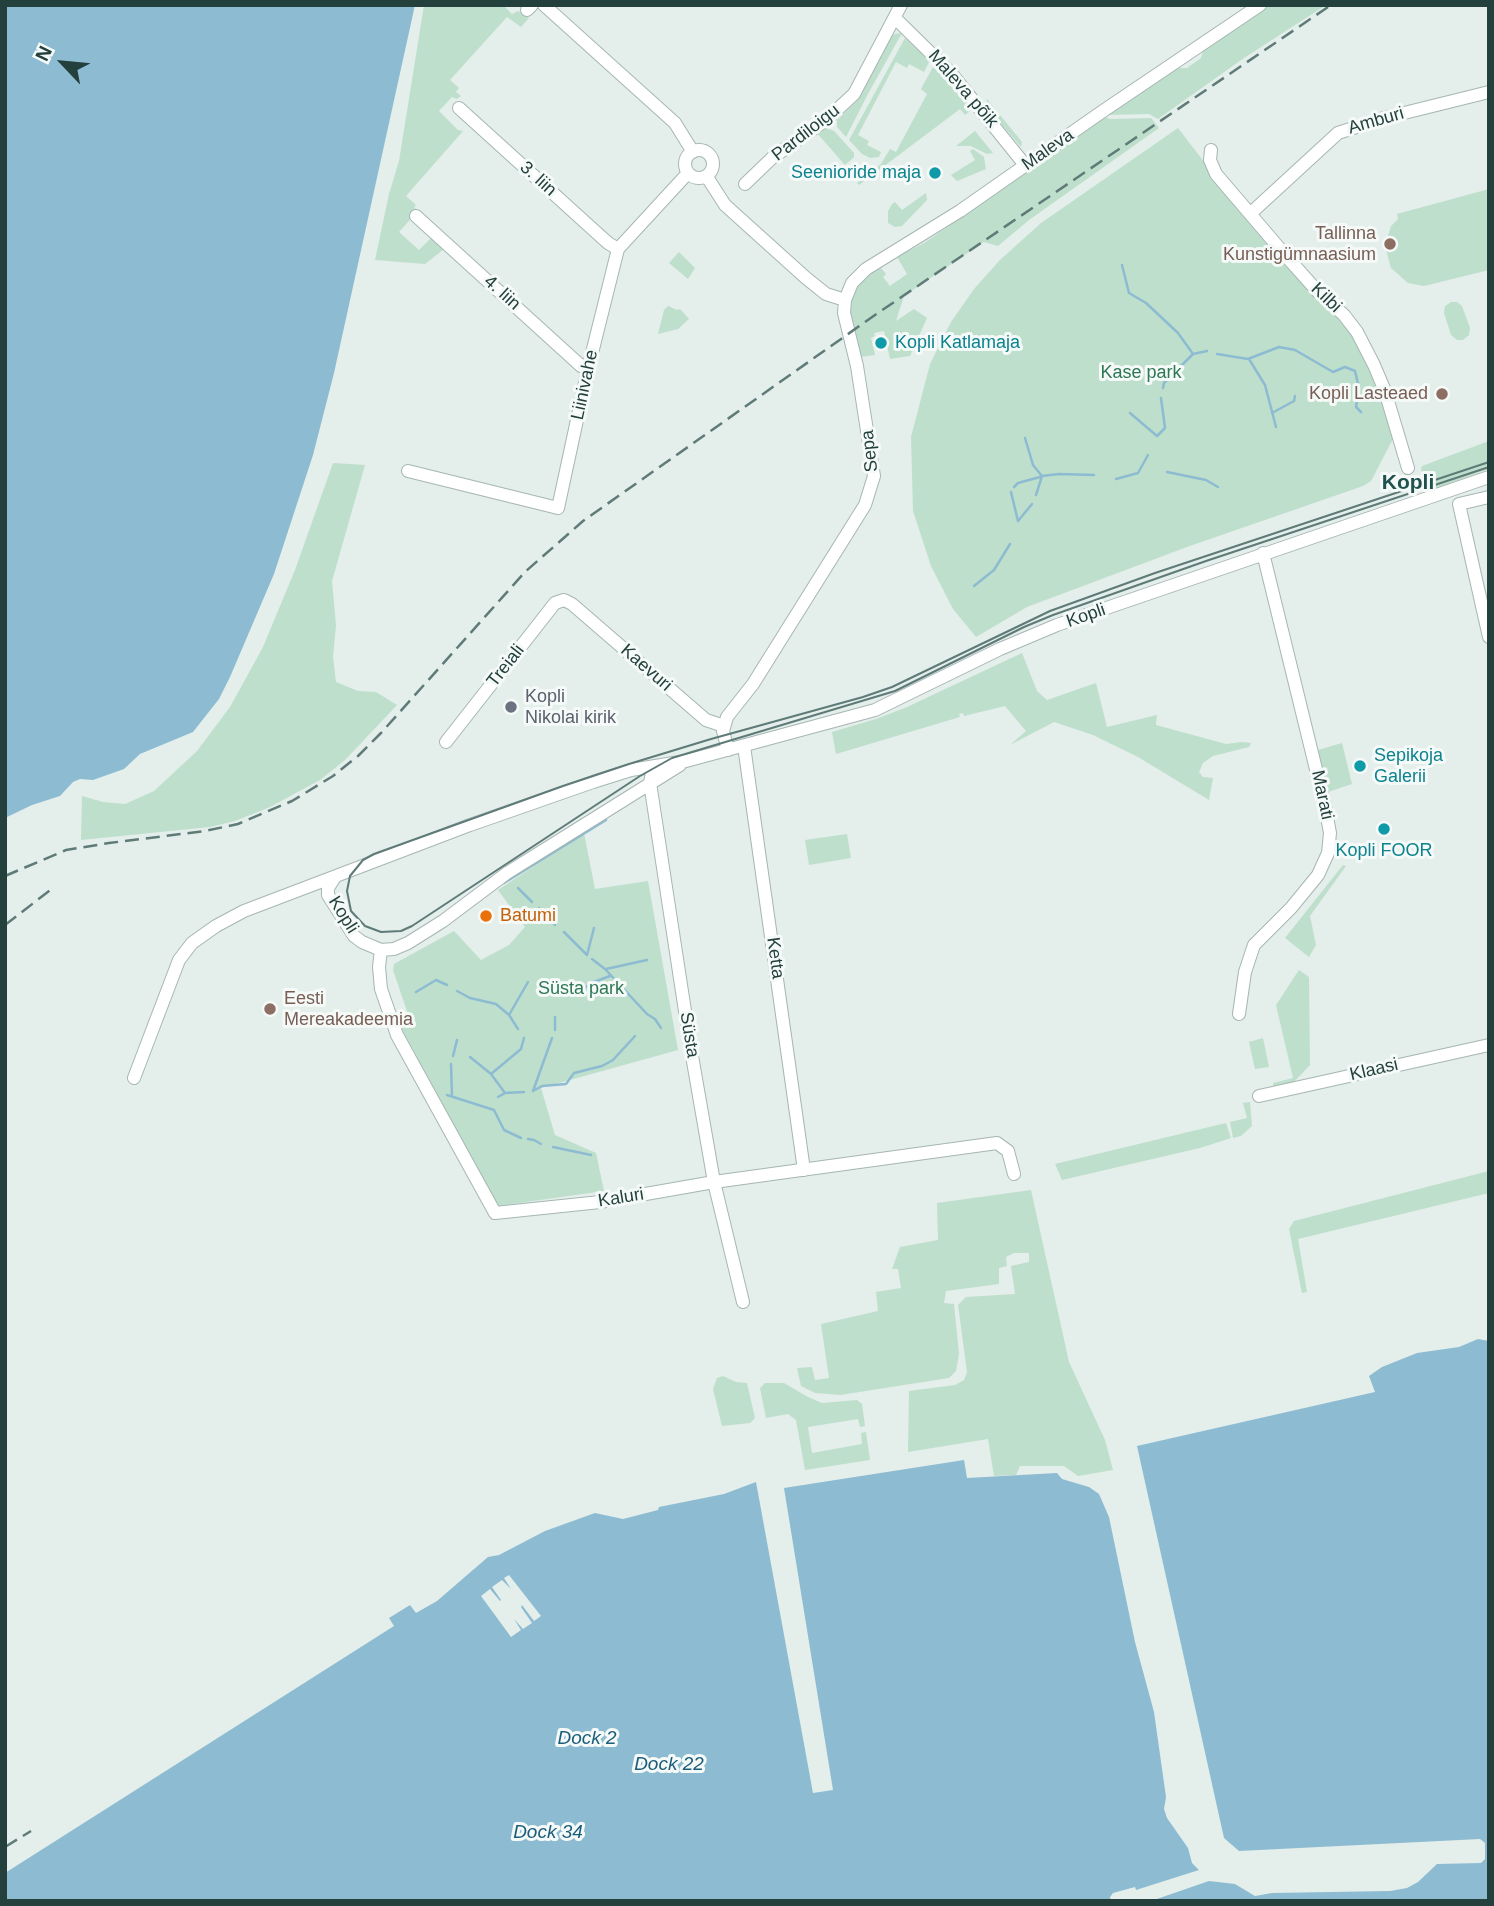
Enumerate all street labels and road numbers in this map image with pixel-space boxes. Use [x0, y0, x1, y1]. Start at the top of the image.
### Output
street label: Maleva põik [923, 46, 1003, 132]
street label: Pardiloigu [768, 100, 844, 166]
street label: Amburi [1346, 103, 1406, 139]
street label: Maleva [1018, 125, 1078, 175]
street label: 3. liin [515, 157, 561, 201]
street label: 4. liin [479, 271, 525, 315]
street label: Kilbi [1306, 278, 1346, 318]
street label: Liinivahe [567, 348, 603, 422]
street label: Sepa [857, 429, 883, 473]
street label: Kopli [1064, 599, 1108, 633]
street label: Treiali [483, 640, 529, 692]
street label: Kaevuri [616, 640, 676, 696]
street label: Marati [1306, 768, 1338, 822]
street label: Kopli [323, 892, 363, 938]
street label: Ketta [761, 936, 789, 980]
street label: Süsta [675, 1011, 703, 1059]
street label: Klaasi [1348, 1054, 1400, 1086]
street label: Kaluri [597, 1184, 645, 1212]

